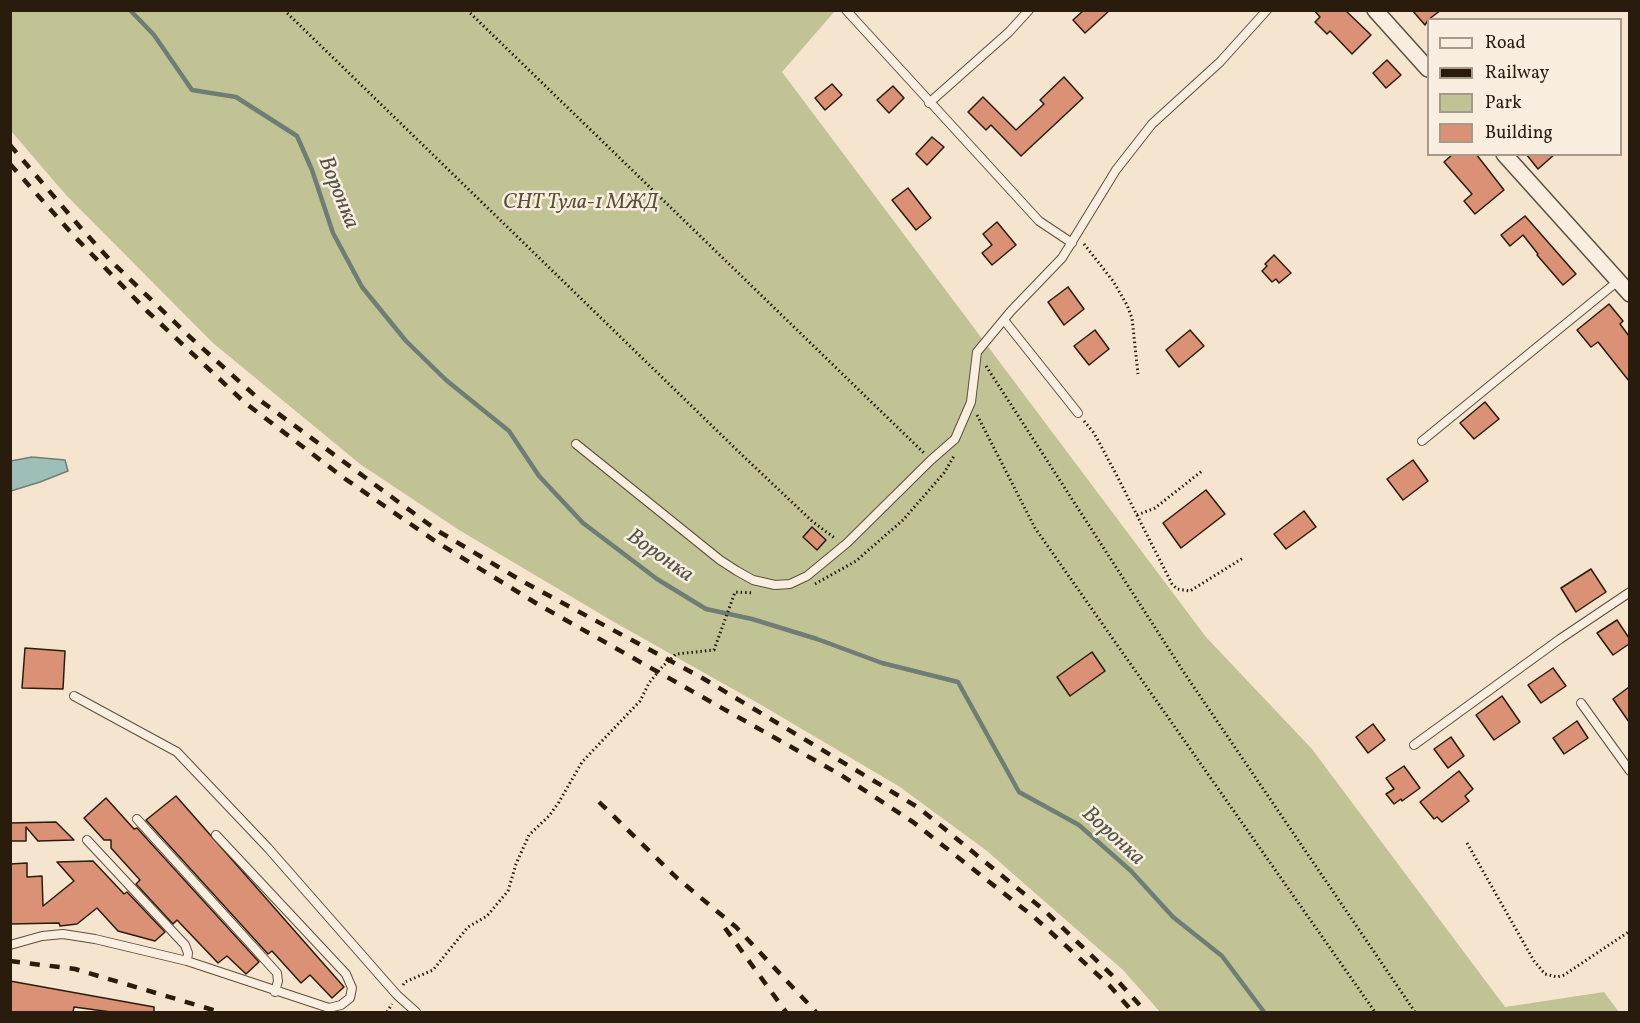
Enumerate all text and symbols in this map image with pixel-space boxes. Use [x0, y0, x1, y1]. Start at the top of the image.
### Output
legend [1427, 18, 1622, 156]
text: Road [1485, 31, 1526, 56]
text: Railway [1485, 61, 1549, 86]
text: Park [1485, 91, 1522, 116]
text: Building [1485, 121, 1553, 146]
water label: Воронка [311, 153, 363, 233]
park label: СНТ Тула-1 МЖД [503, 191, 659, 217]
water label: Воронка [620, 524, 698, 590]
water label: Воронка [1075, 802, 1149, 872]

